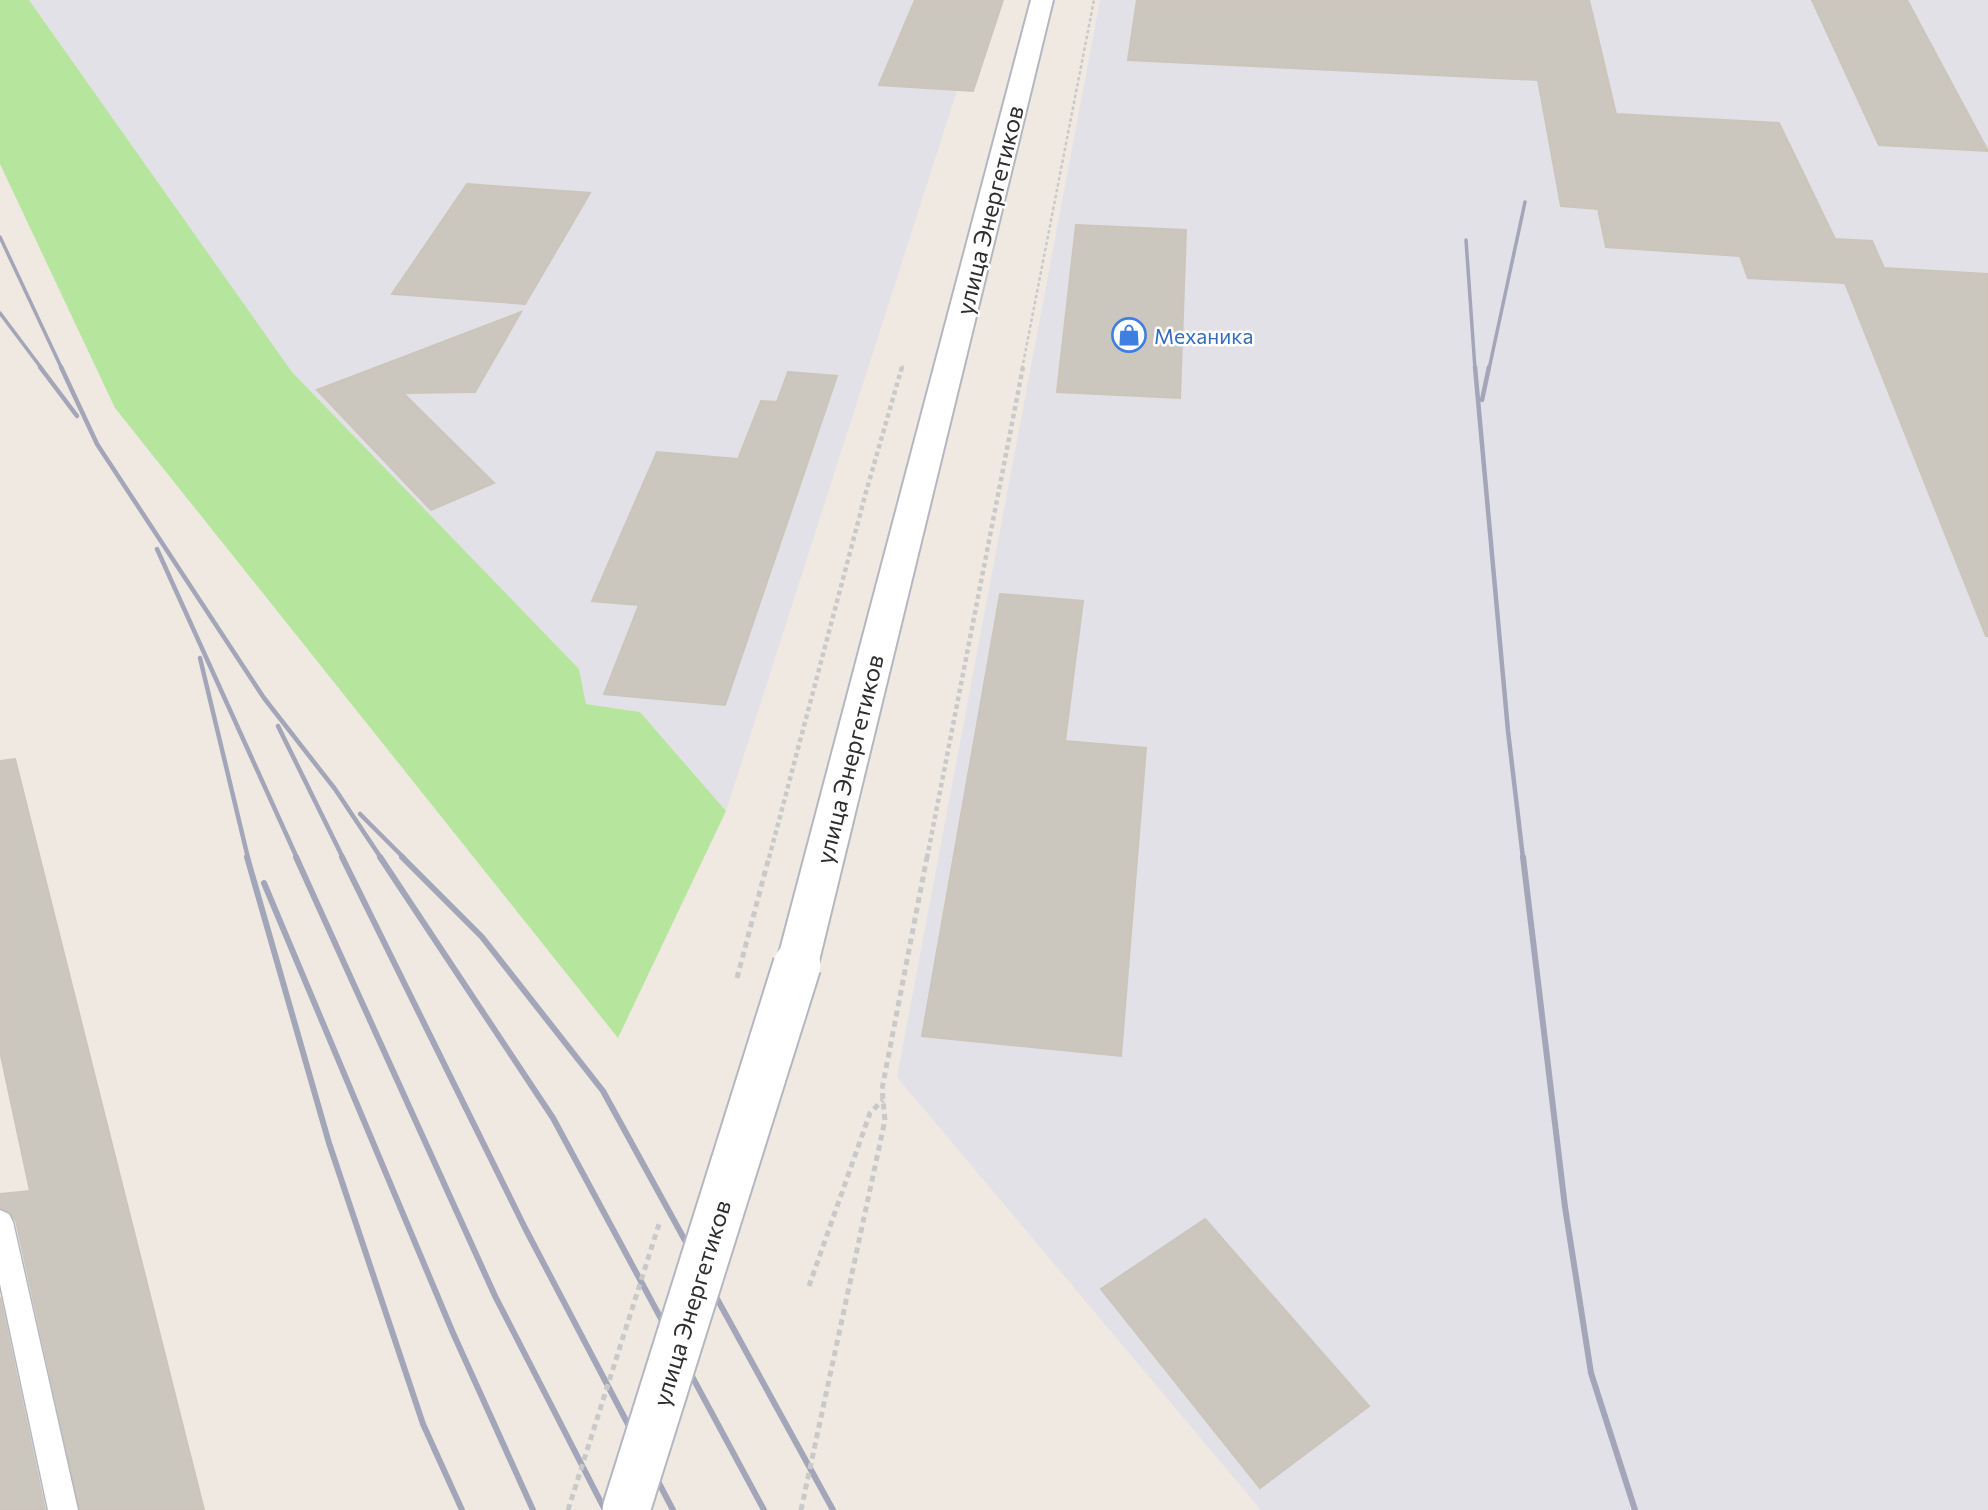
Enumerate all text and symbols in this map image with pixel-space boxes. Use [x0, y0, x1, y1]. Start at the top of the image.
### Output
street label: улица Энергетиков [949, 102, 1029, 318]
shop icon: Механика [1110, 316, 1148, 354]
place label: Механика [1154, 323, 1253, 348]
street label: улица Энергетиков [809, 651, 889, 867]
street label: улица Энергетиков [646, 1196, 736, 1410]

